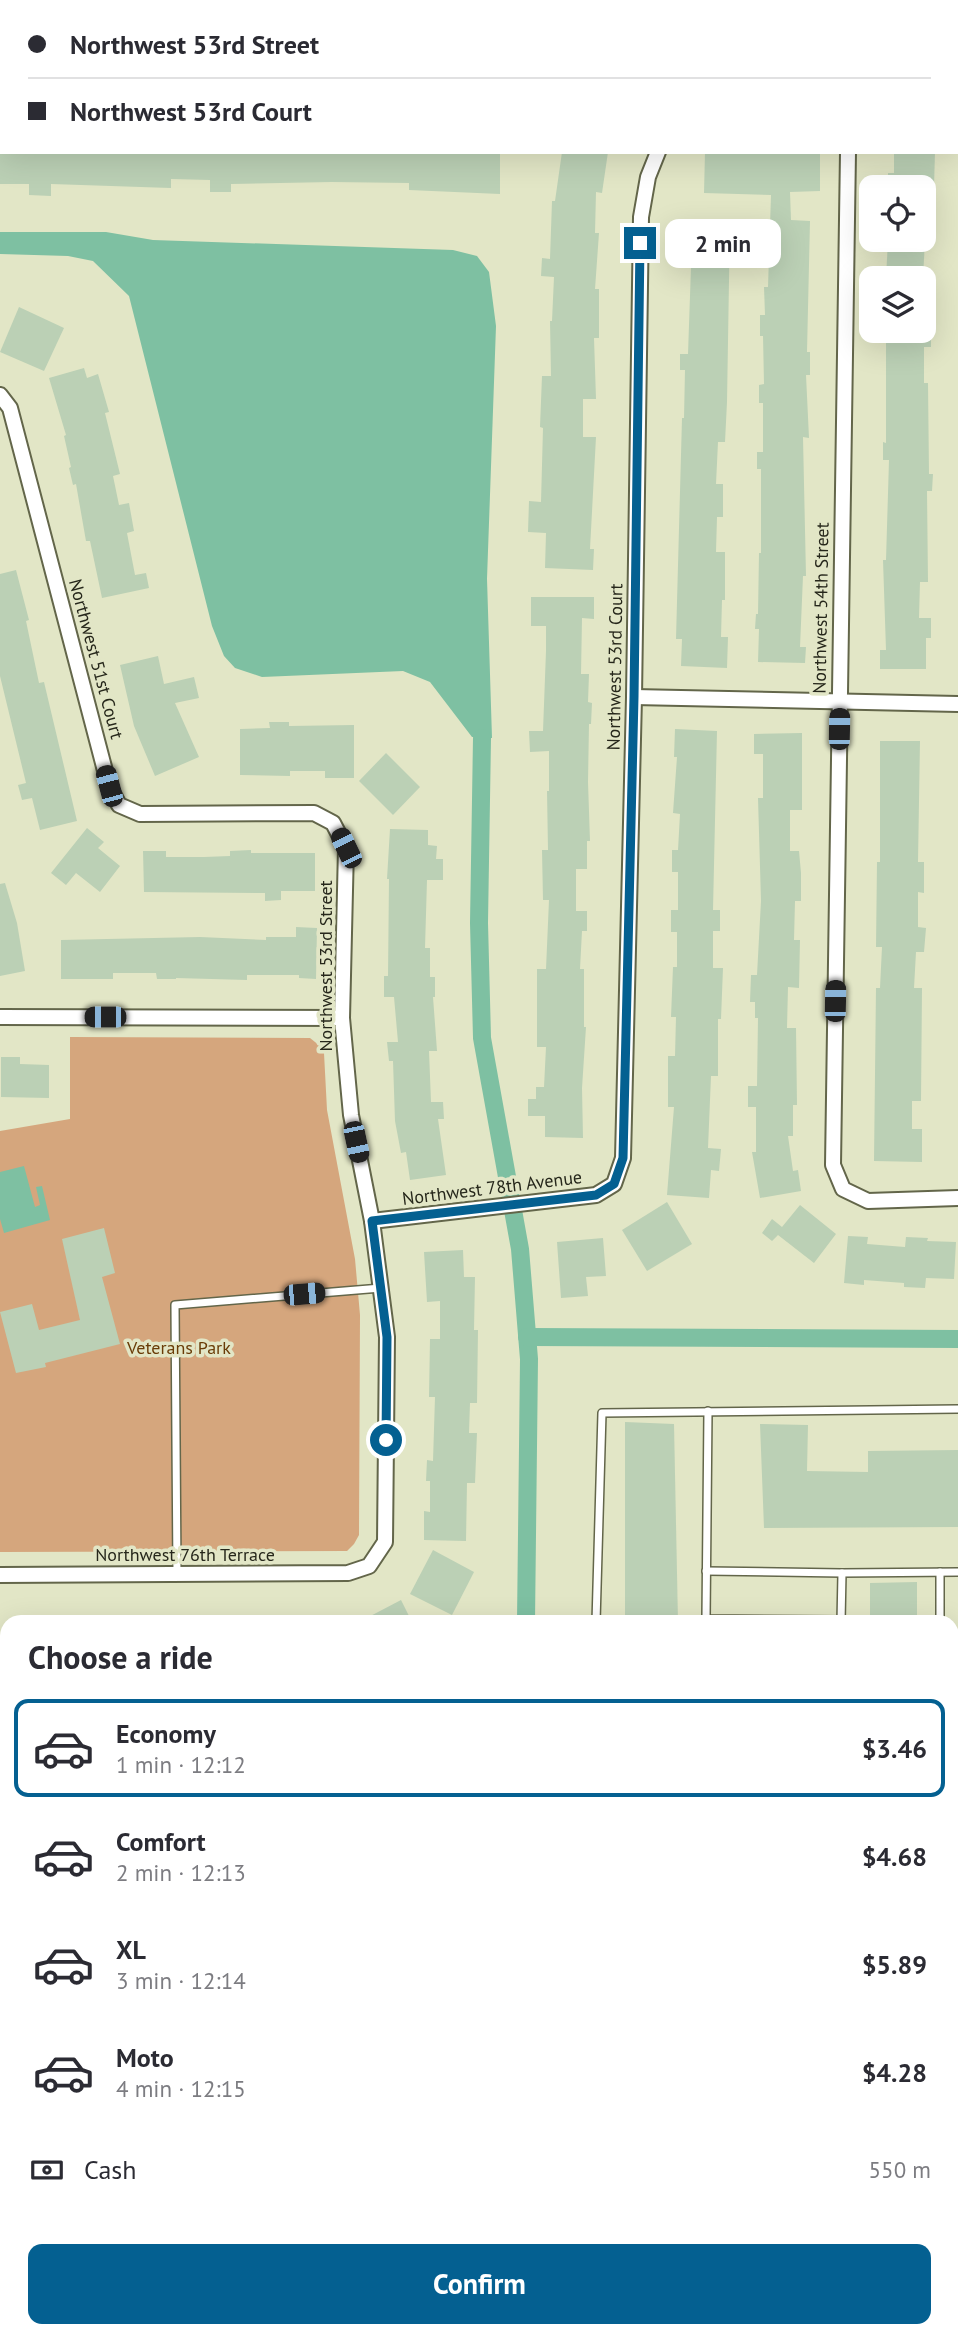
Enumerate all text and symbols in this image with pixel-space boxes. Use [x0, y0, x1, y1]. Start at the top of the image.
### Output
text: Northwest 53rd Street [70, 28, 319, 61]
text: Northwest 53rd Court [70, 95, 312, 128]
map controls [859, 175, 936, 343]
button: locate [859, 175, 936, 252]
callout: 2 min [664, 218, 780, 268]
route end [624, 227, 656, 259]
text: 2 min [695, 229, 751, 258]
button: layers [859, 266, 936, 343]
street label: Northwest 54th Street [808, 522, 833, 694]
street label: Northwest 51st Court [64, 576, 129, 741]
street label: Northwest 53rd Court [602, 583, 627, 751]
car [829, 708, 850, 750]
car [94, 763, 125, 809]
car [328, 825, 365, 871]
street label: Northwest 53rd Street [314, 880, 337, 1052]
car [825, 980, 846, 1022]
car [85, 1007, 127, 1028]
car [342, 1119, 371, 1165]
street label: Northwest 78th Avenue [401, 1165, 583, 1210]
car [283, 1282, 326, 1306]
park label: Veterans Park [126, 1336, 231, 1359]
route start [370, 1424, 402, 1456]
street label: Northwest 76th Terrace [95, 1543, 275, 1566]
text: Choose a ride [28, 1636, 213, 1678]
icon: car [32, 1717, 95, 1780]
text: Economy [116, 1717, 216, 1750]
text: $3.46 [862, 1732, 927, 1765]
text: 1 min · 12:12 [116, 1750, 246, 1779]
icon: car [32, 1825, 95, 1888]
text: Comfort [116, 1825, 206, 1858]
text: $4.68 [862, 1840, 927, 1873]
text: 2 min · 12:13 [116, 1858, 246, 1887]
icon: car [32, 1933, 95, 1996]
text: XL [116, 1933, 146, 1966]
text: $5.89 [862, 1948, 927, 1981]
text: 3 min · 12:14 [116, 1966, 246, 1995]
icon: car [32, 2041, 95, 2104]
text: Moto [116, 2041, 174, 2074]
text: $4.28 [862, 2056, 927, 2089]
text: 4 min · 12:15 [116, 2074, 246, 2103]
icon: cash [28, 2151, 66, 2189]
text: Cash [84, 2153, 136, 2186]
text: 550 m [869, 2155, 931, 2184]
button: Confirm [28, 2244, 931, 2324]

